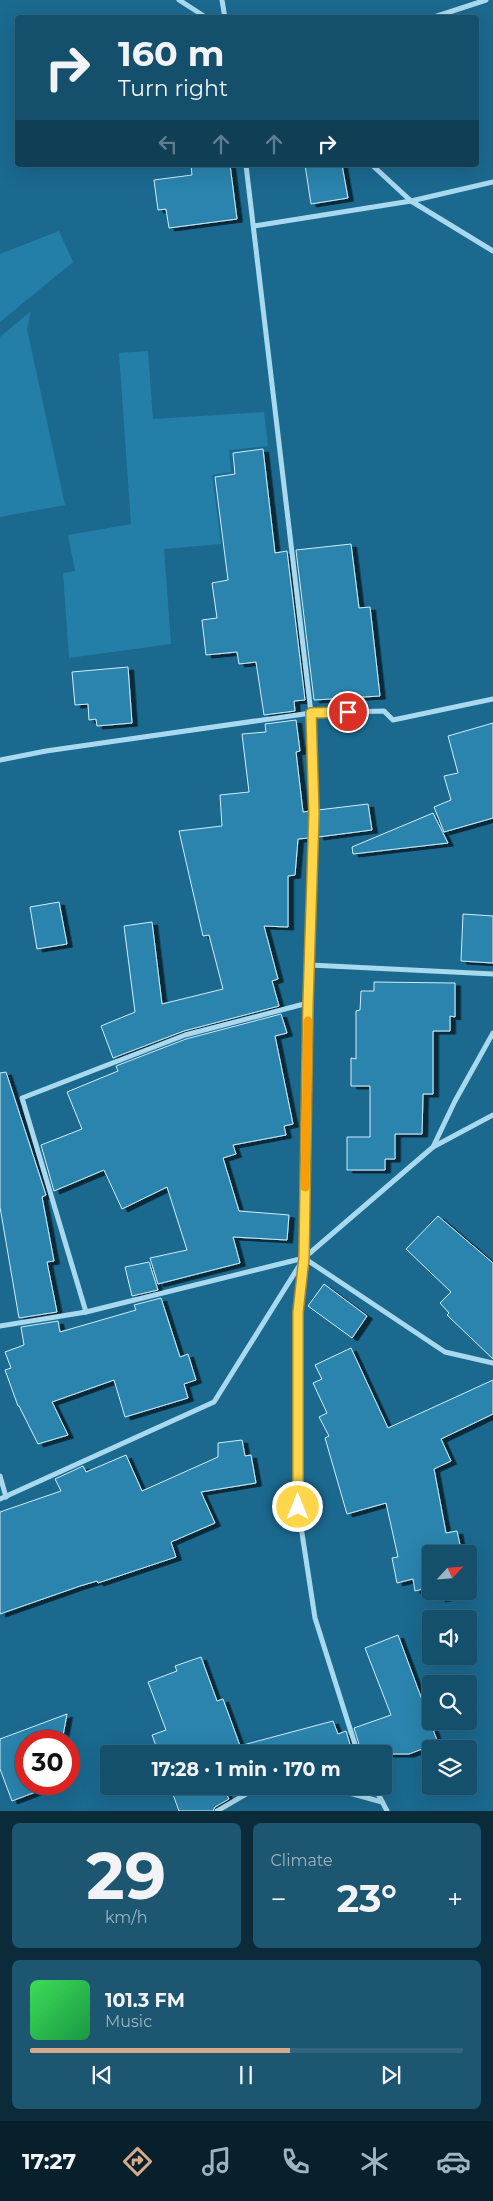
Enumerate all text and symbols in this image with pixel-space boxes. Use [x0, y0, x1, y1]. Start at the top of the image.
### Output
text: 160 m [118, 32, 224, 75]
icon: right [35, 35, 100, 100]
text: Turn right [118, 75, 228, 102]
icon: left [154, 130, 182, 158]
icon: ahead [207, 130, 235, 158]
icon: ahead [260, 130, 288, 158]
icon: right [313, 130, 341, 158]
pin [327, 691, 369, 733]
icon: arrive [334, 698, 362, 726]
position arrow [271, 1480, 323, 1532]
north arrow [422, 1545, 478, 1600]
map controls [422, 1545, 477, 1795]
button: sound [422, 1610, 477, 1665]
button: search [422, 1675, 477, 1730]
speed limit sign: 30 [15, 1730, 80, 1795]
button: layers [422, 1740, 477, 1795]
text: 17:28 · 1 min · 170 m [151, 1758, 341, 1781]
text: 29 [86, 1836, 166, 1915]
text: Climate [271, 1851, 333, 1870]
text: 23° [337, 1875, 397, 1922]
text: − [271, 1882, 287, 1916]
text: + [447, 1882, 463, 1916]
text: km/h [105, 1908, 148, 1927]
text: 101.3 FM [105, 1989, 185, 2012]
text: Music [105, 2012, 152, 2031]
icon: previous [88, 2061, 116, 2089]
icon: pause [232, 2061, 260, 2089]
icon: next [377, 2061, 405, 2089]
icon: directions [120, 2144, 155, 2179]
icon: music [199, 2144, 234, 2179]
icon: phone [278, 2144, 313, 2179]
icon: climate [357, 2144, 392, 2179]
icon: car [436, 2144, 471, 2179]
text: 17:27 [22, 2148, 76, 2175]

